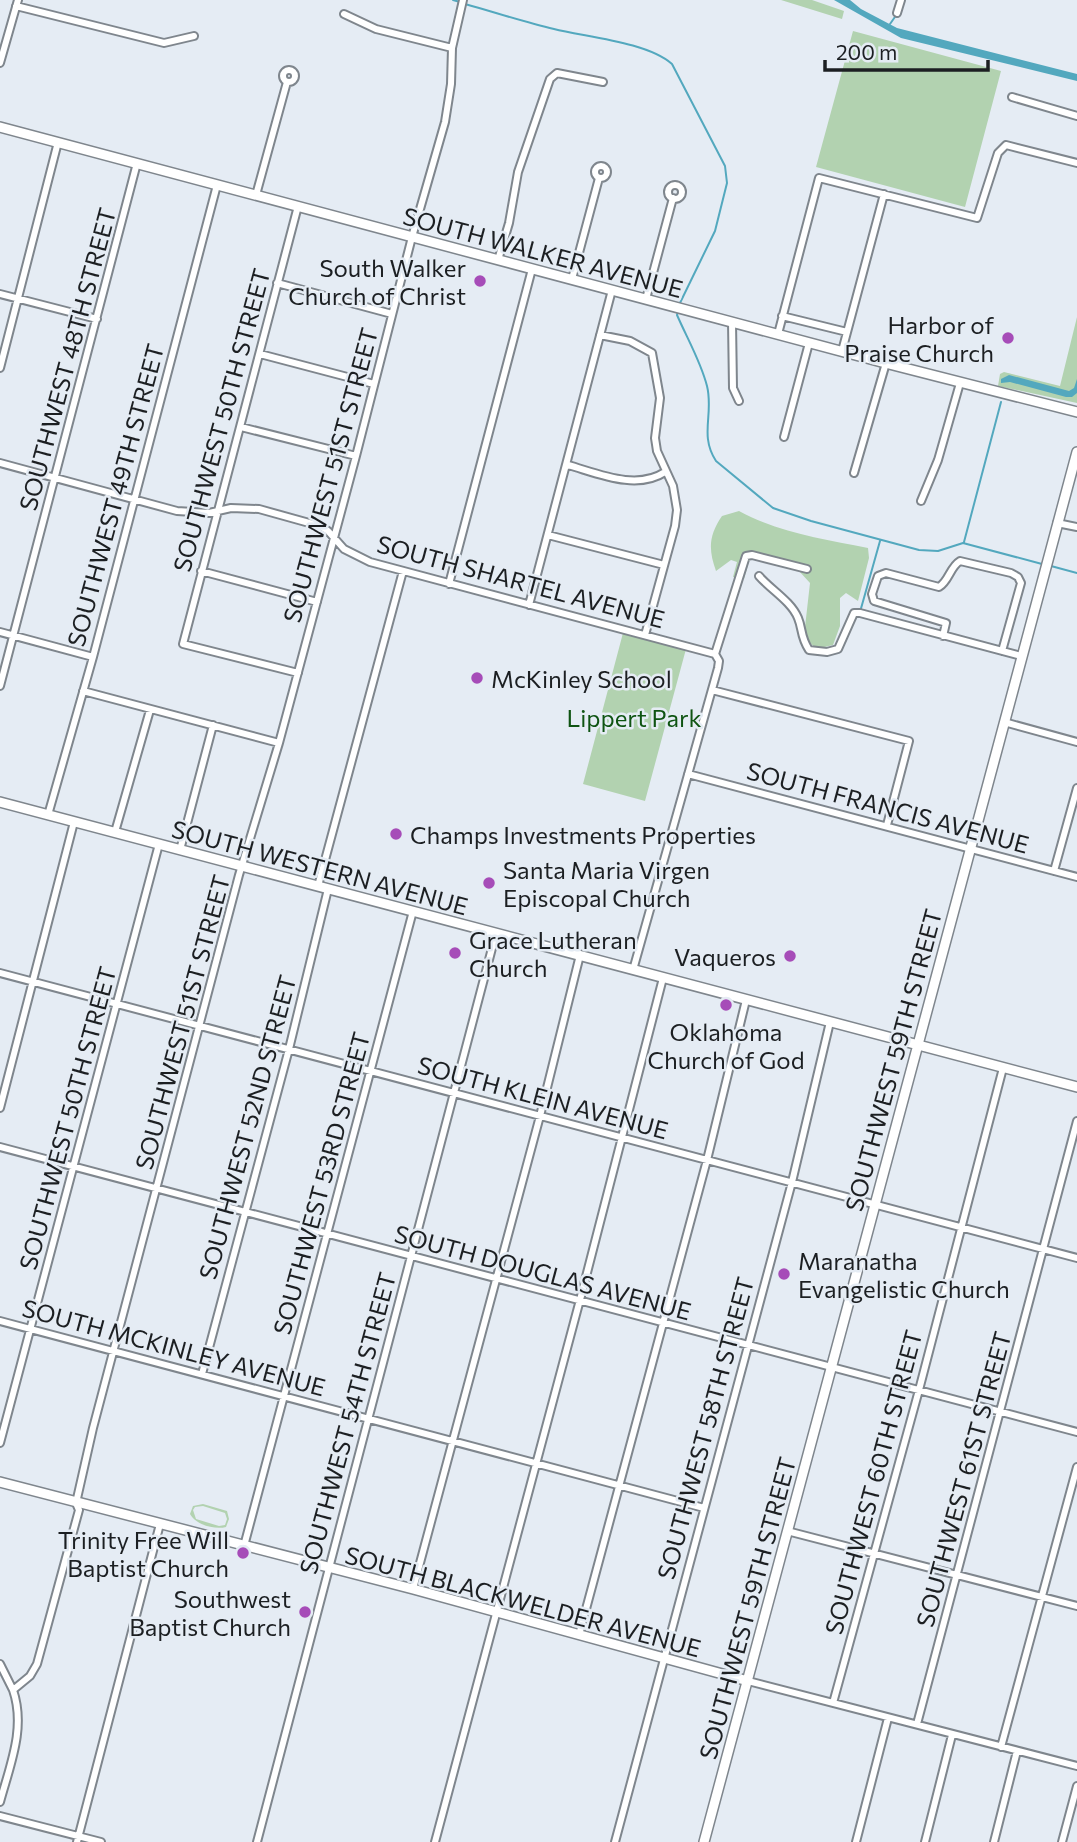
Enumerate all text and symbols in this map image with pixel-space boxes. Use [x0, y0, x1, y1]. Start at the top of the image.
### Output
scale bar [825, 28, 988, 72]
text: 200 m [836, 39, 897, 64]
street label: SOUTH WALKER AVENUE [400, 201, 686, 303]
street label: SOUTHWEST 48TH STREET [13, 204, 121, 514]
place label: South Walker Church of Christ [288, 253, 466, 310]
street label: SOUTHWEST 50TH STREET [167, 265, 275, 575]
marker: South Walker Church of Christ [472, 273, 488, 289]
place label: Harbor of Praise Church [844, 310, 995, 367]
street label: SOUTHWEST 51ST STREET [277, 324, 383, 626]
marker: Harbor of Praise Church [1000, 330, 1016, 346]
street label: SOUTHWEST 49TH STREET [61, 340, 169, 650]
street label: SOUTH SHARTEL AVENUE [374, 529, 668, 633]
place label: McKinley School [491, 664, 672, 693]
marker: McKinley School [469, 670, 485, 686]
park label: Lippert Park [566, 703, 702, 732]
street label: SOUTH FRANCIS AVENUE [744, 755, 1032, 859]
street label: SOUTH WESTERN AVENUE [169, 813, 471, 921]
place label: Champs Investments Properties [410, 820, 756, 849]
marker: Champs Investments Properties [388, 826, 404, 842]
place label: Santa Maria Virgen Episcopal Church [503, 855, 710, 912]
street label: SOUTHWEST 51ST STREET [129, 871, 235, 1173]
marker: Santa Maria Virgen Episcopal Church [481, 875, 497, 891]
street label: SOUTHWEST 59TH STREET [839, 906, 947, 1214]
place label: Grace Lutheran Church [469, 925, 637, 982]
place label: Vaqueros [674, 942, 776, 971]
marker: Grace Lutheran Church [447, 945, 463, 961]
marker: Vaqueros [782, 948, 798, 964]
street label: SOUTHWEST 50TH STREET [13, 963, 121, 1273]
street label: SOUTHWEST 52ND STREET [192, 972, 302, 1282]
marker: Oklahoma Church of God [718, 997, 734, 1013]
place label: Oklahoma Church of God [647, 1017, 805, 1074]
street label: SOUTHWEST 53RD STREET [267, 1029, 375, 1337]
street label: SOUTH KLEIN AVENUE [415, 1050, 671, 1144]
street label: SOUTH DOUGLAS AVENUE [391, 1218, 695, 1326]
place label: Maranatha Evangelistic Church [798, 1246, 1010, 1303]
marker: Maranatha Evangelistic Church [776, 1266, 792, 1282]
street label: SOUTHWEST 54TH STREET [293, 1269, 401, 1577]
street label: SOUTHWEST 58TH STREET [651, 1274, 759, 1582]
street label: SOUTH MCKINLEY AVENUE [19, 1293, 329, 1401]
street label: SOUTHWEST 60TH STREET [818, 1327, 928, 1637]
street label: SOUTHWEST 61ST STREET [910, 1328, 1016, 1630]
street label: SOUTHWEST 59TH STREET [693, 1454, 801, 1762]
place label: Trinity Free Will Baptist Church [58, 1525, 229, 1582]
street label: SOUTH BLACKWELDER AVENUE [342, 1539, 704, 1663]
marker: Trinity Free Will Baptist Church [235, 1545, 251, 1561]
place label: Southwest Baptist Church [129, 1584, 291, 1641]
marker: Southwest Baptist Church [297, 1604, 313, 1620]

